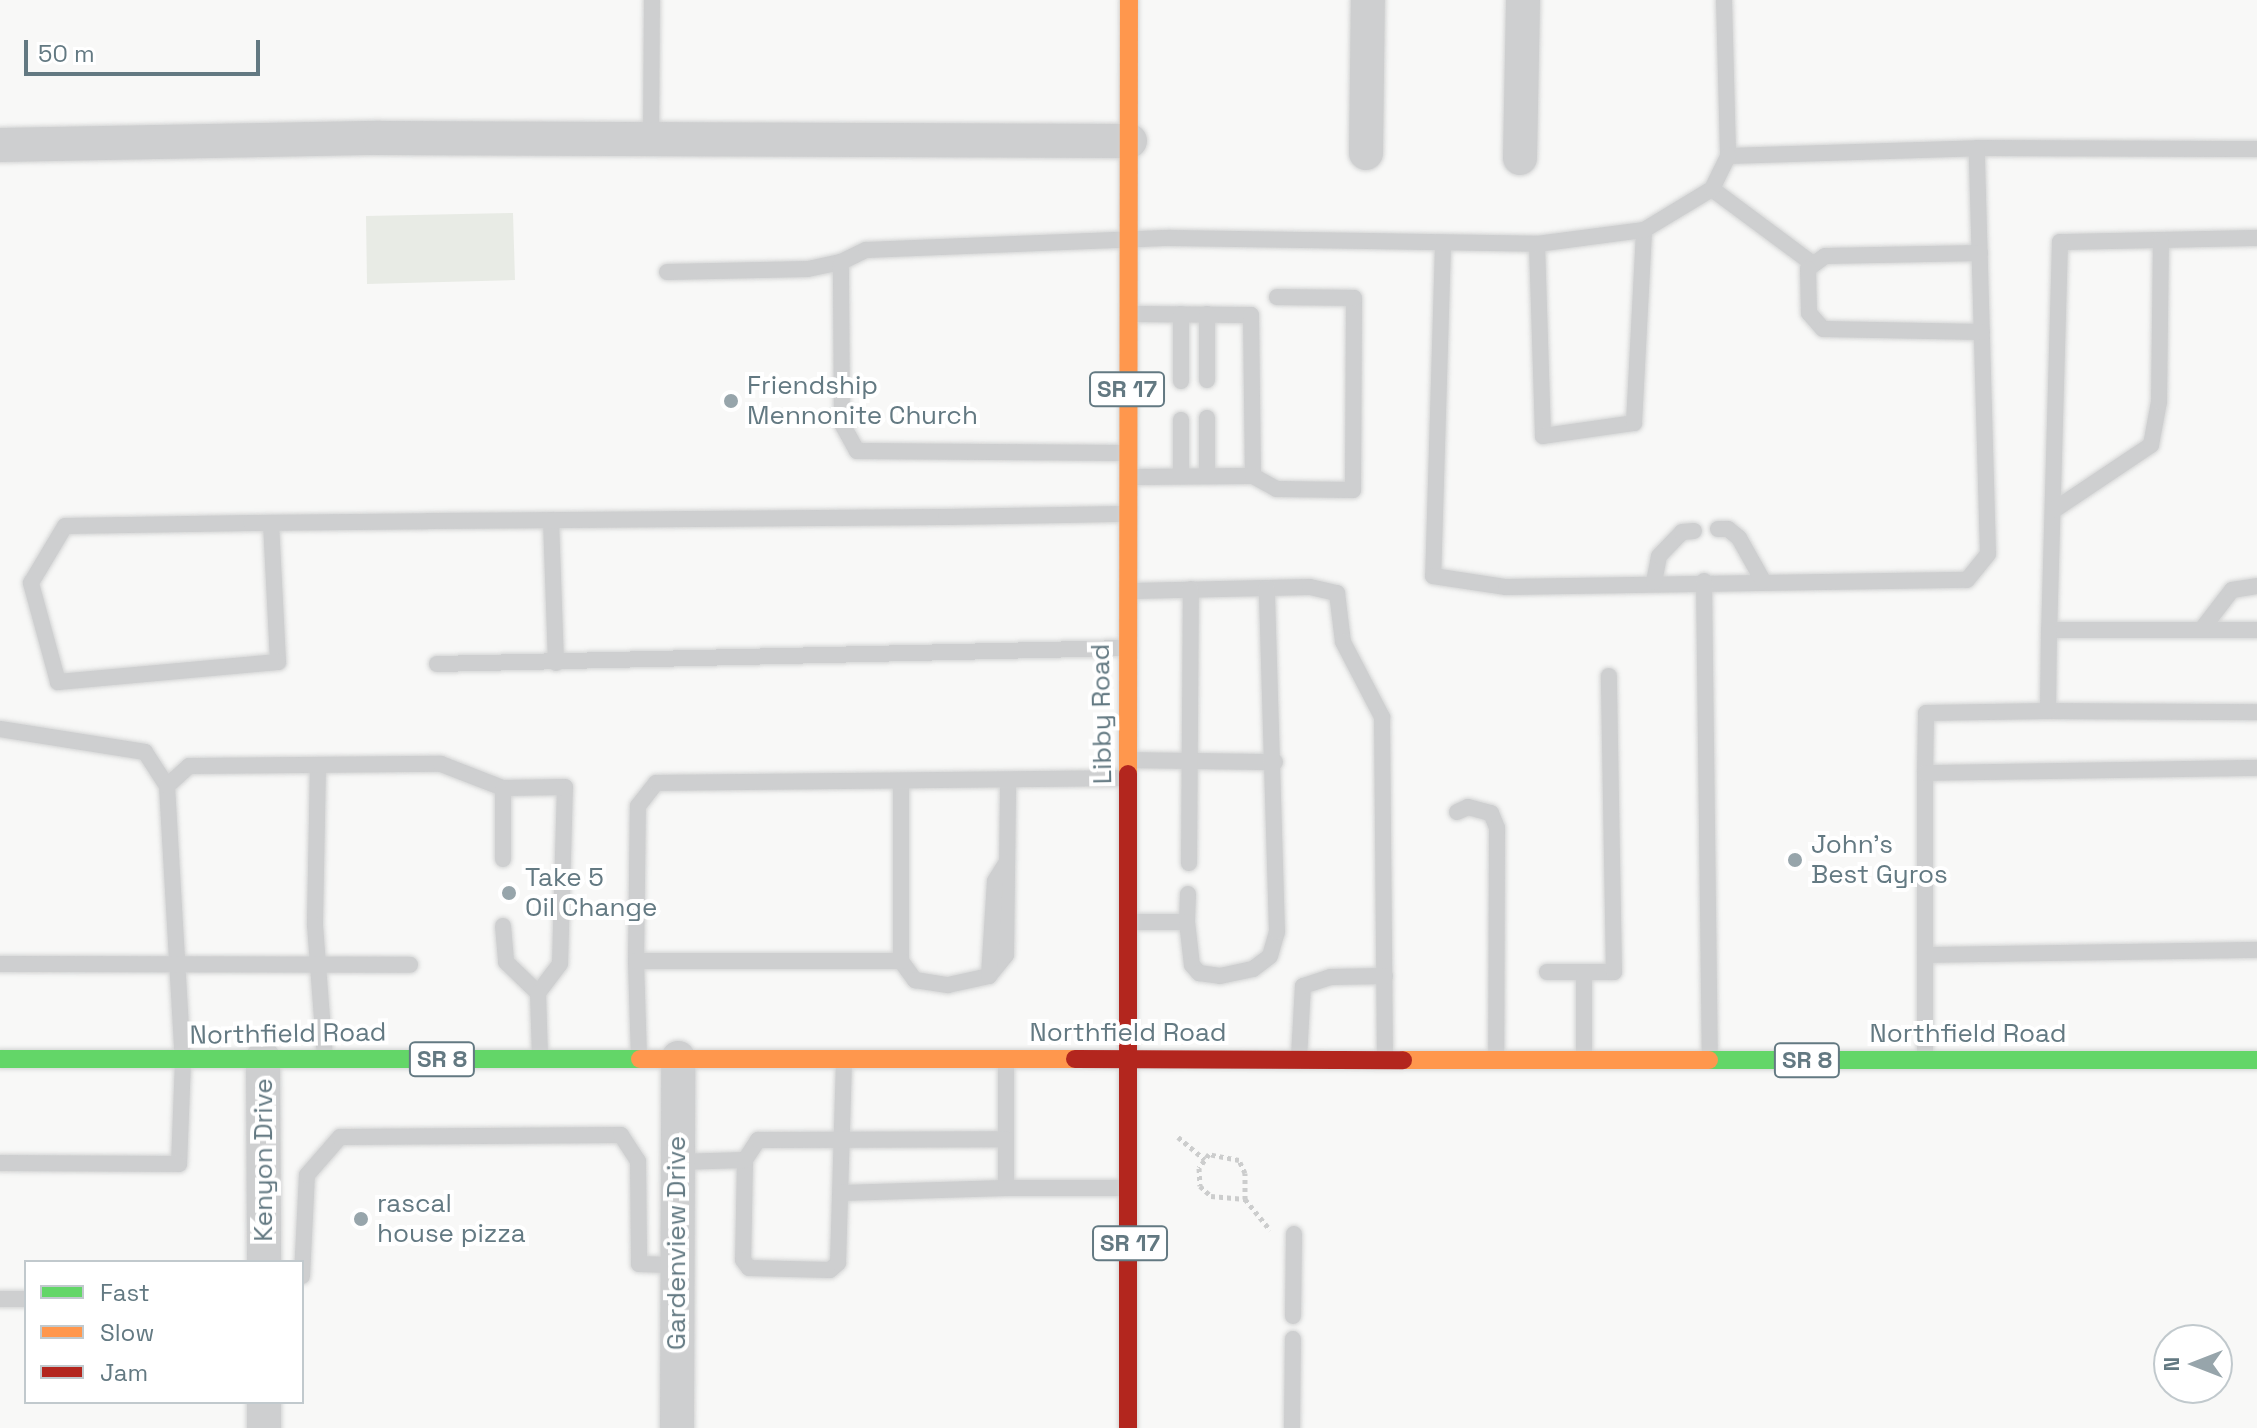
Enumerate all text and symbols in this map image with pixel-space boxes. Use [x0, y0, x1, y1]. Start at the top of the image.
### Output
scale bar [28, 24, 264, 74]
text: 50 m [38, 38, 95, 69]
road number: SR 17 [1089, 369, 1165, 409]
place label: Friendship Mennonite Church [747, 370, 978, 432]
marker: Friendship Mennonite Church [722, 392, 740, 410]
street label: Libby Road [1085, 644, 1119, 784]
place label: John's Best Gyros [1811, 829, 1948, 890]
marker: John's Best Gyros [1786, 851, 1804, 869]
place label: Take 5 Oil Change [525, 862, 657, 924]
marker: Take 5 Oil Change [500, 884, 518, 902]
street label: Northfield Road [189, 1017, 387, 1051]
street label: Northfield Road [1030, 1017, 1226, 1049]
street label: Northfield Road [1870, 1018, 2066, 1050]
road number: SR 8 [408, 1039, 476, 1079]
road number: SR 8 [1773, 1040, 1841, 1080]
street label: Kenyon Drive [248, 1078, 280, 1242]
street label: Gardenview Drive [661, 1136, 693, 1350]
place label: rascal house pizza [377, 1188, 526, 1250]
marker: rascal house pizza [352, 1210, 370, 1228]
road number: SR 17 [1092, 1223, 1168, 1263]
legend [24, 1260, 304, 1404]
text: Fast [100, 1277, 150, 1308]
text: Slow [100, 1317, 154, 1348]
north arrow [2153, 1324, 2233, 1404]
text: Jam [100, 1357, 148, 1388]
text: N [2157, 1357, 2185, 1371]

